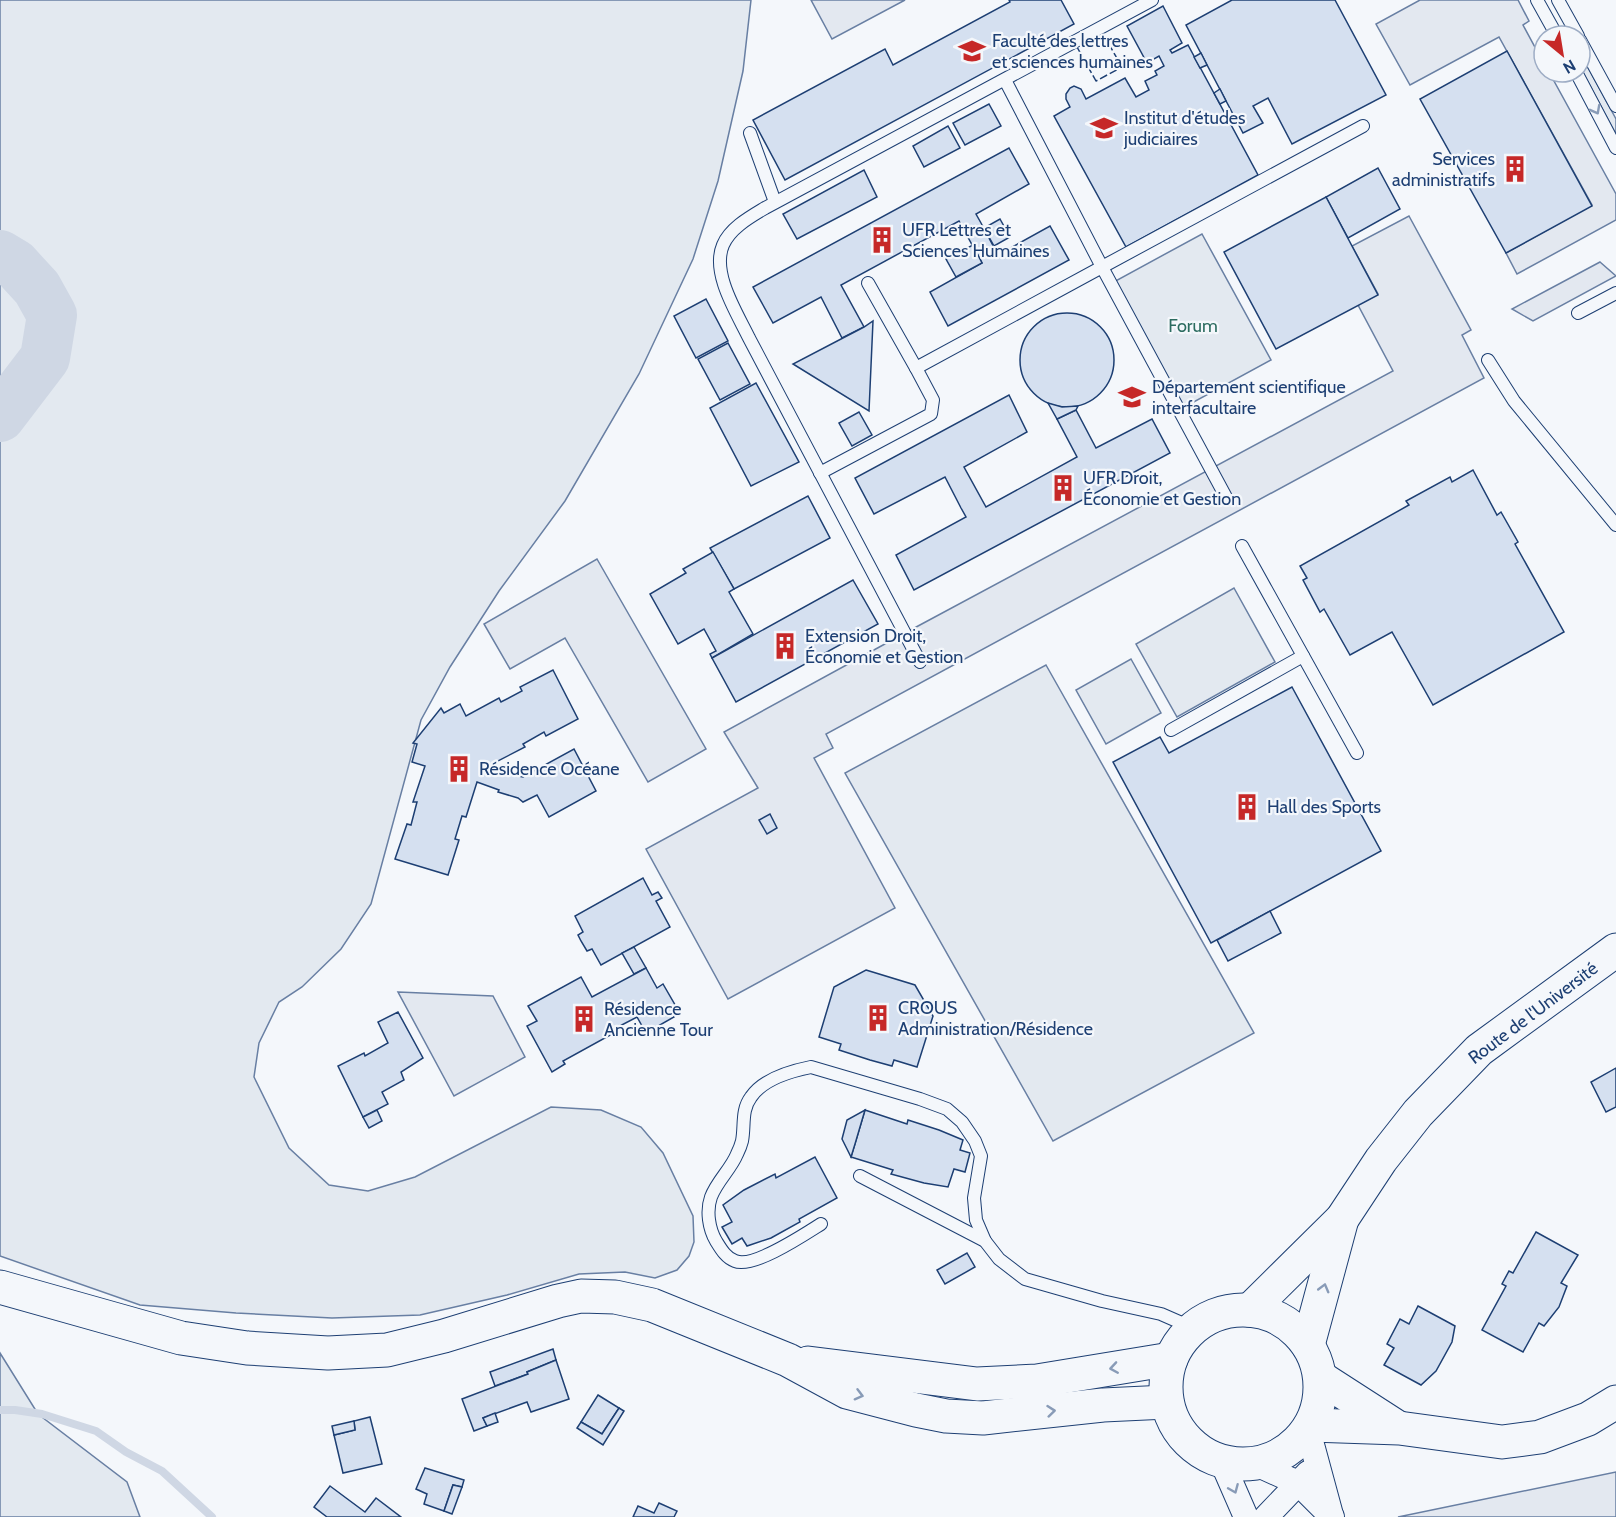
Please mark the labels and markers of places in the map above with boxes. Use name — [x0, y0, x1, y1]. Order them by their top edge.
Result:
place label: Faculté des lettres et sciences humaines — [992, 30, 1153, 73]
school or university icon: Faculté des lettres et sciences humaines — [957, 36, 987, 66]
place label: Institut d'études judiciaires — [1123, 107, 1246, 150]
school or university icon: Institut d'études judiciaires — [1089, 113, 1119, 143]
place label: Services administratifs — [1392, 148, 1495, 191]
building icon: Services administratifs — [1500, 154, 1530, 184]
place label: UFR Lettres et Sciences Humaines — [902, 219, 1049, 262]
building icon: UFR Lettres et Sciences Humaines — [867, 225, 897, 255]
place label: Département scientifique interfacultaire — [1152, 376, 1346, 419]
school or university icon: Département scientifique interfacultaire — [1117, 382, 1147, 412]
place label: UFR Droit, Économie et Gestion — [1083, 467, 1241, 510]
building icon: UFR Droit, Économie et Gestion — [1048, 473, 1078, 503]
place label: Extension Droit, Économie et Gestion — [805, 625, 963, 668]
building icon: Extension Droit, Économie et Gestion — [770, 631, 800, 661]
building icon: Résidence Océane — [444, 754, 474, 784]
place label: Résidence Océane — [479, 758, 620, 780]
building icon: Hall des Sports — [1232, 792, 1262, 822]
place label: Hall des Sports — [1267, 796, 1381, 818]
place label: CROUS Administration/Résidence — [898, 997, 1093, 1040]
place label: Résidence Ancienne Tour — [604, 998, 713, 1041]
building icon: CROUS Administration/Résidence — [863, 1003, 893, 1033]
building icon: Résidence Ancienne Tour — [569, 1004, 599, 1034]

